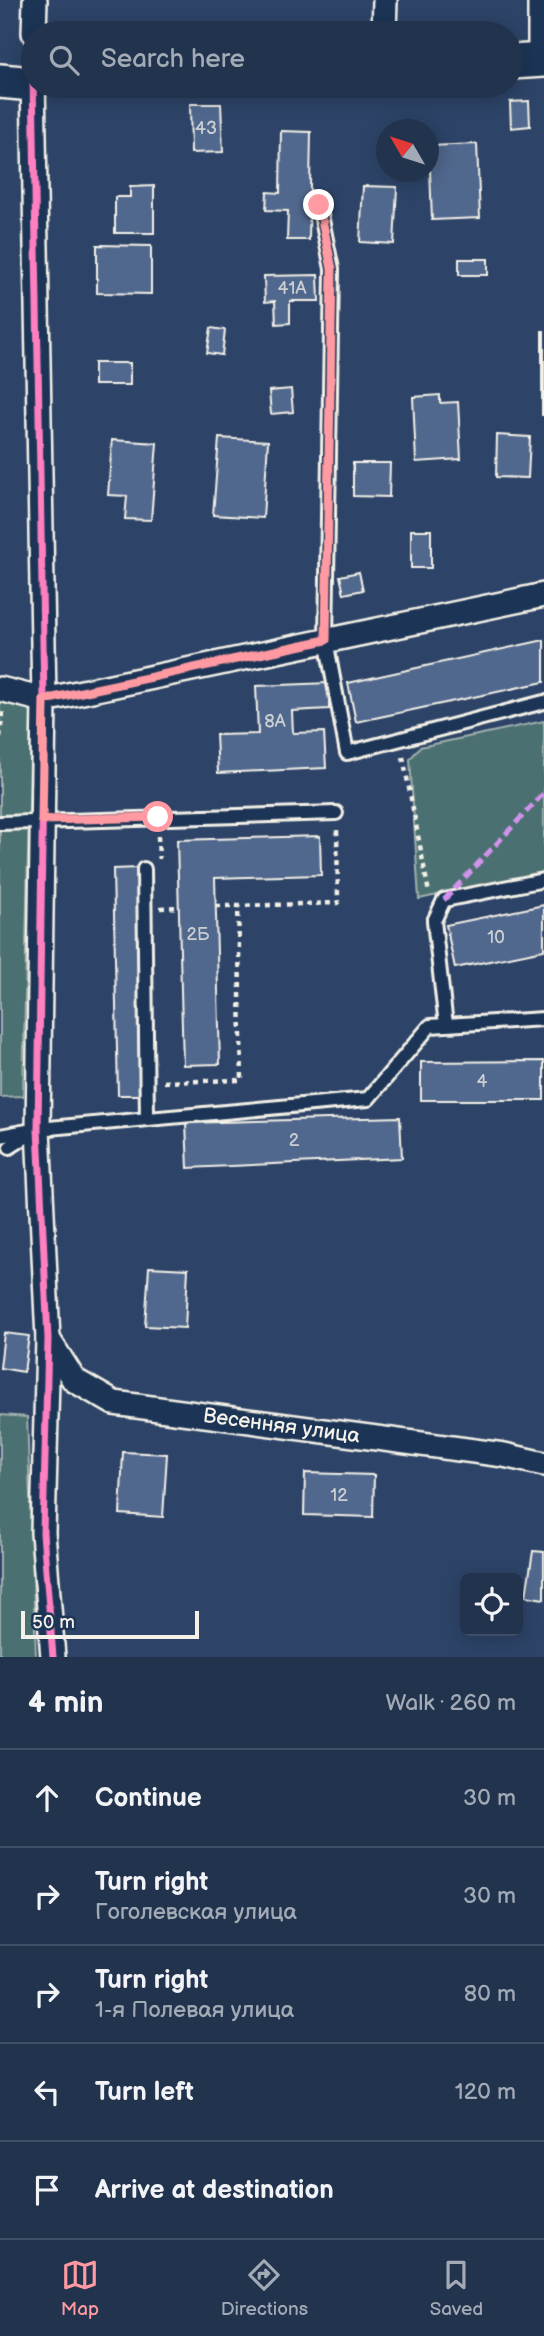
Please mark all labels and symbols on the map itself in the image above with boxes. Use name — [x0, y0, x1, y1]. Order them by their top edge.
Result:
house number: 43 — [195, 118, 217, 139]
north arrow — [376, 119, 439, 182]
route end — [303, 189, 334, 220]
house number: 41А — [278, 278, 307, 299]
house number: 8А — [264, 711, 286, 732]
route start — [142, 801, 173, 832]
house number: 2Б — [186, 924, 210, 945]
house number: 10 — [487, 927, 505, 948]
house number: 4 — [477, 1071, 488, 1092]
house number: 2 — [289, 1130, 300, 1151]
street label: Весенняя улица — [202, 1403, 362, 1449]
house number: 12 — [330, 1485, 348, 1506]
scale bar — [21, 1608, 200, 1640]

